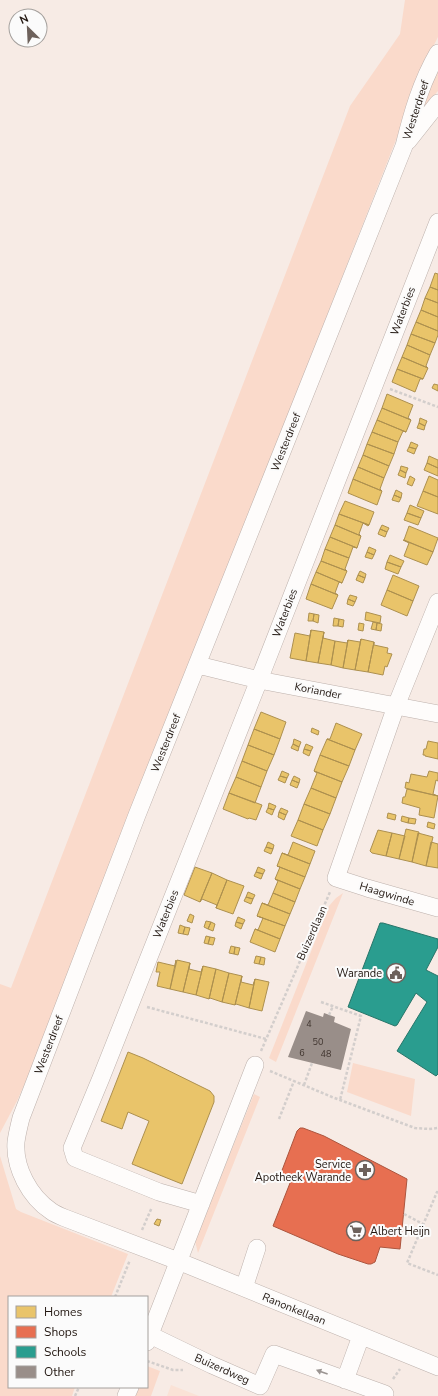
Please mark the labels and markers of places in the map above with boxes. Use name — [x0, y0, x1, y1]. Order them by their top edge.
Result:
public building icon: Warande — [385, 962, 407, 984]
place label: Warande — [336, 966, 382, 981]
place label: Service Apotheek Warande — [255, 1157, 351, 1185]
pharmacy icon: Service Apotheek Warande — [354, 1159, 376, 1181]
supermarket icon: Albert Heijn — [345, 1220, 367, 1242]
place label: Albert Heijn — [370, 1224, 430, 1239]

